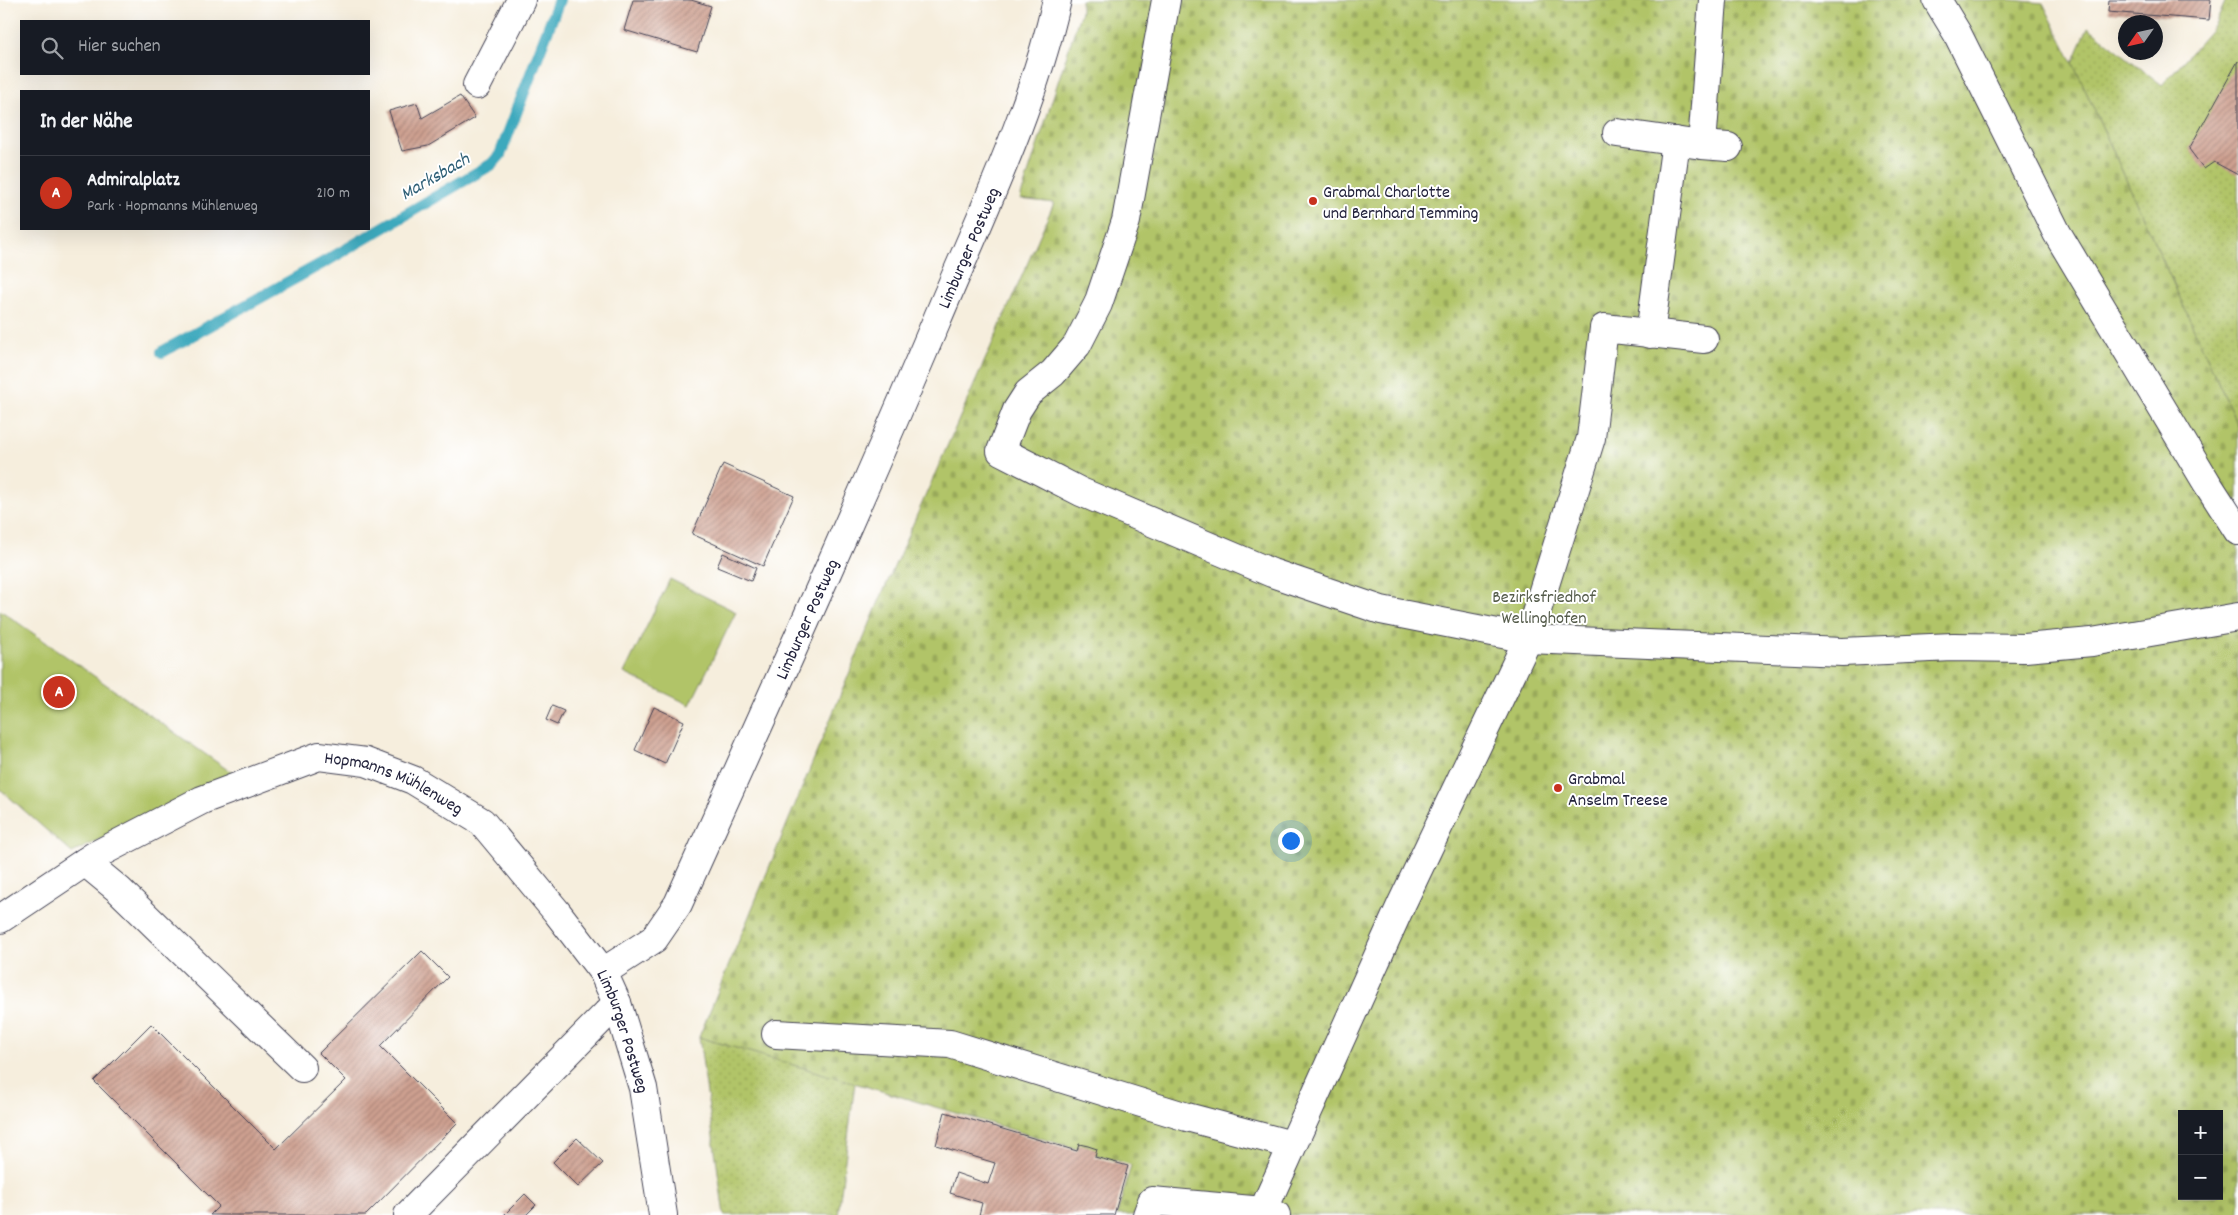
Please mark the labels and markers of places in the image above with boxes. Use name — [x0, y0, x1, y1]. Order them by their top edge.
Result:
place label: Grabmal Charlotte und Bernhard Temming — [1323, 181, 1478, 227]
marker: Grabmal Charlotte und Bernhard Temming — [1307, 195, 1319, 207]
pin: A — [43, 673, 75, 711]
place label: Grabmal Anselm Treese — [1568, 768, 1668, 814]
marker: Grabmal Anselm Treese — [1552, 782, 1564, 794]

